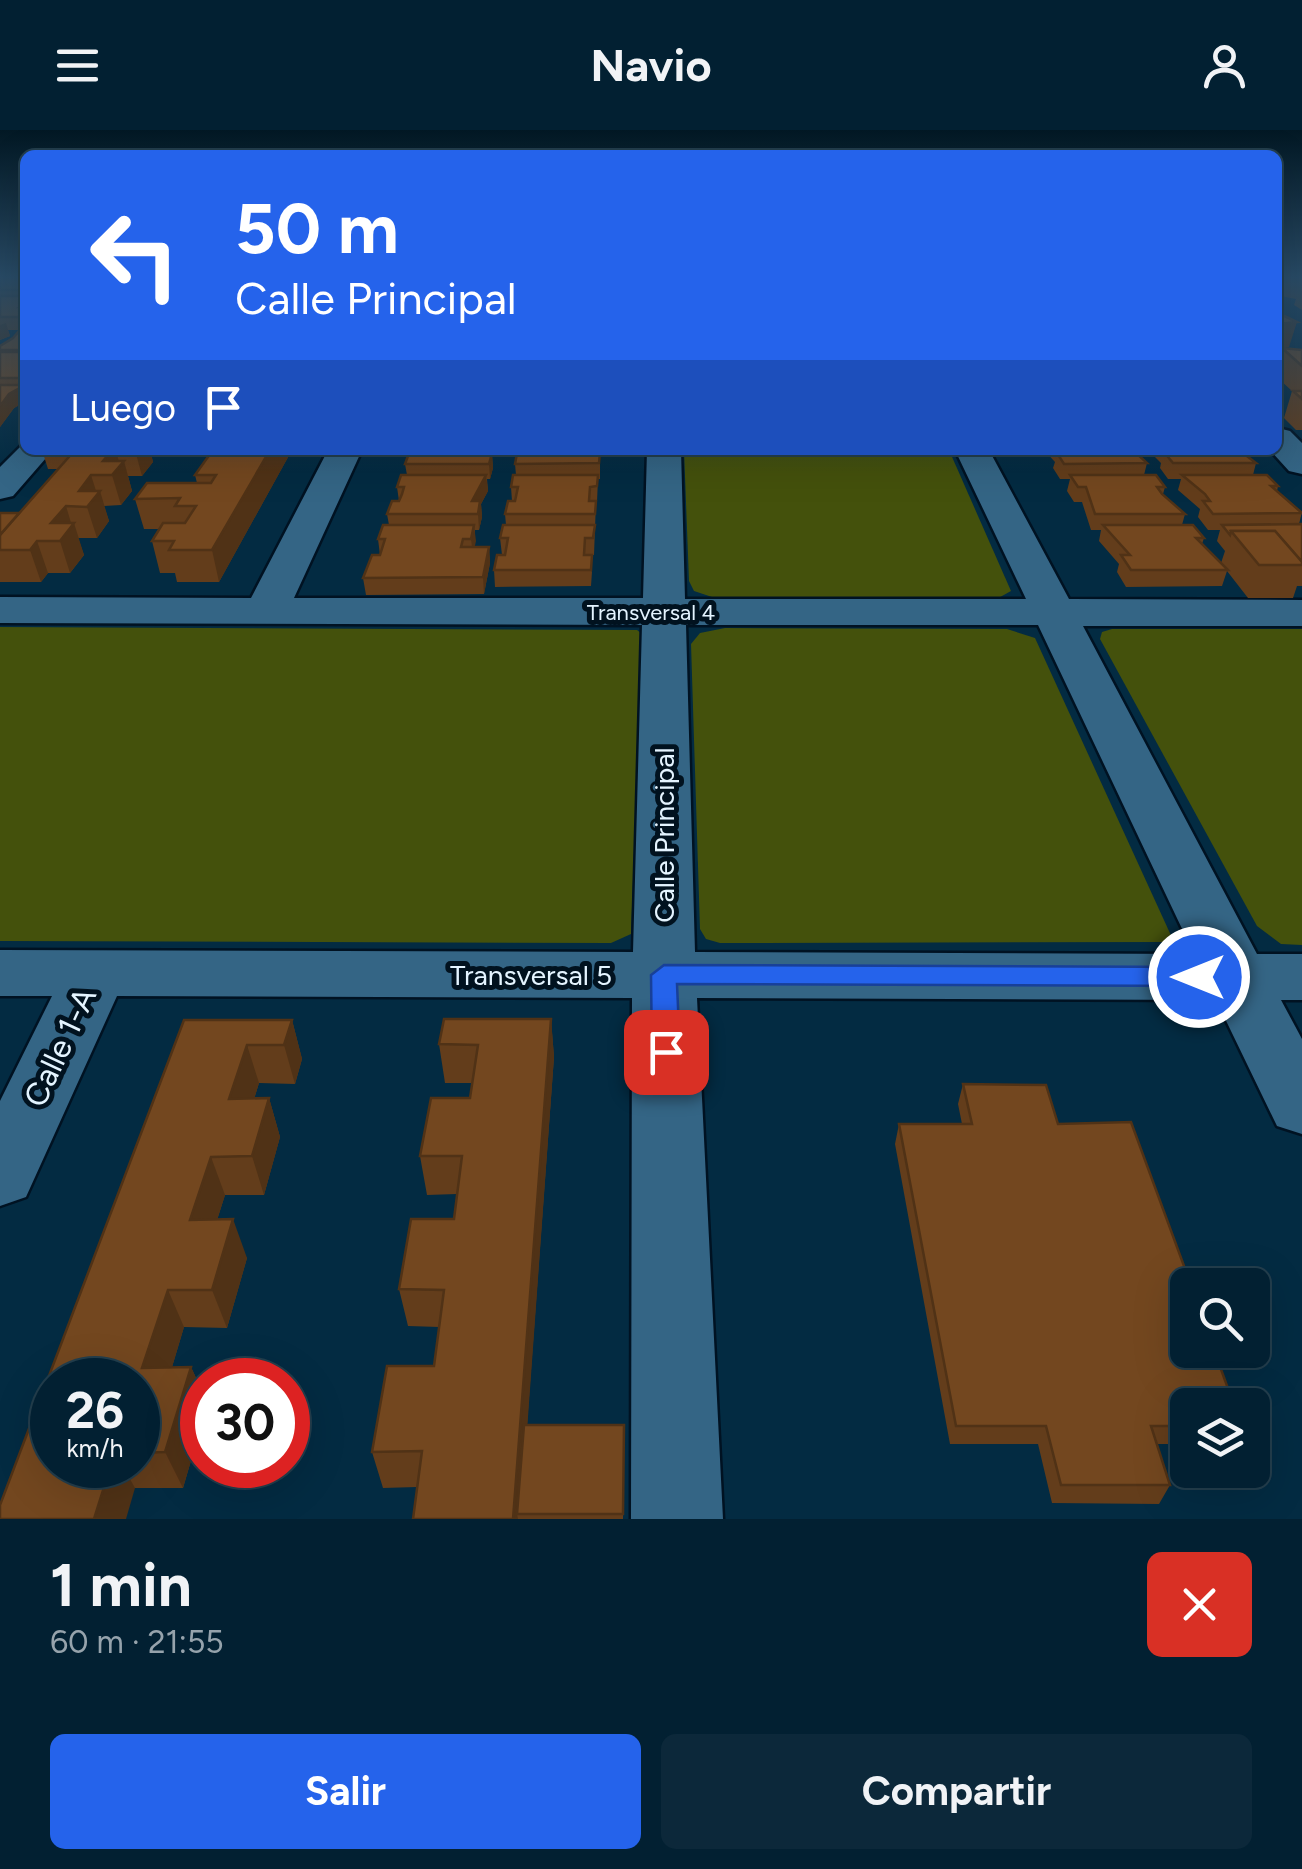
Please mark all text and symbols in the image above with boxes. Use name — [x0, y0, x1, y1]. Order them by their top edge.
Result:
icon: menu — [50, 38, 105, 93]
text: Navio — [590, 38, 712, 92]
icon: person — [1197, 38, 1252, 93]
text: 50 m — [235, 186, 399, 271]
icon: left — [70, 190, 200, 320]
text: Calle Principal — [235, 271, 517, 325]
icon: arrive — [196, 380, 251, 435]
text: Luego — [70, 385, 176, 431]
street label: Transversal 4 — [587, 599, 715, 626]
street label: Calle Principal — [647, 747, 681, 923]
position arrow — [1147, 925, 1251, 1029]
street label: Transversal 5 — [450, 958, 612, 992]
street label: Calle 1-A — [16, 981, 104, 1113]
pin — [624, 1010, 709, 1095]
icon: arrive — [639, 1025, 694, 1080]
map controls — [1170, 1268, 1270, 1488]
button: search — [1170, 1268, 1270, 1368]
speed limit sign: 30 — [180, 1358, 310, 1488]
text: 26 — [66, 1380, 124, 1441]
button: layers — [1170, 1388, 1270, 1488]
text: km/h — [66, 1433, 124, 1463]
text: 1 min — [50, 1549, 192, 1621]
button: close — [1147, 1552, 1252, 1657]
text: 60 m · 21:55 — [50, 1623, 224, 1661]
button: Salir — [50, 1734, 641, 1849]
button: Compartir — [661, 1734, 1252, 1849]

